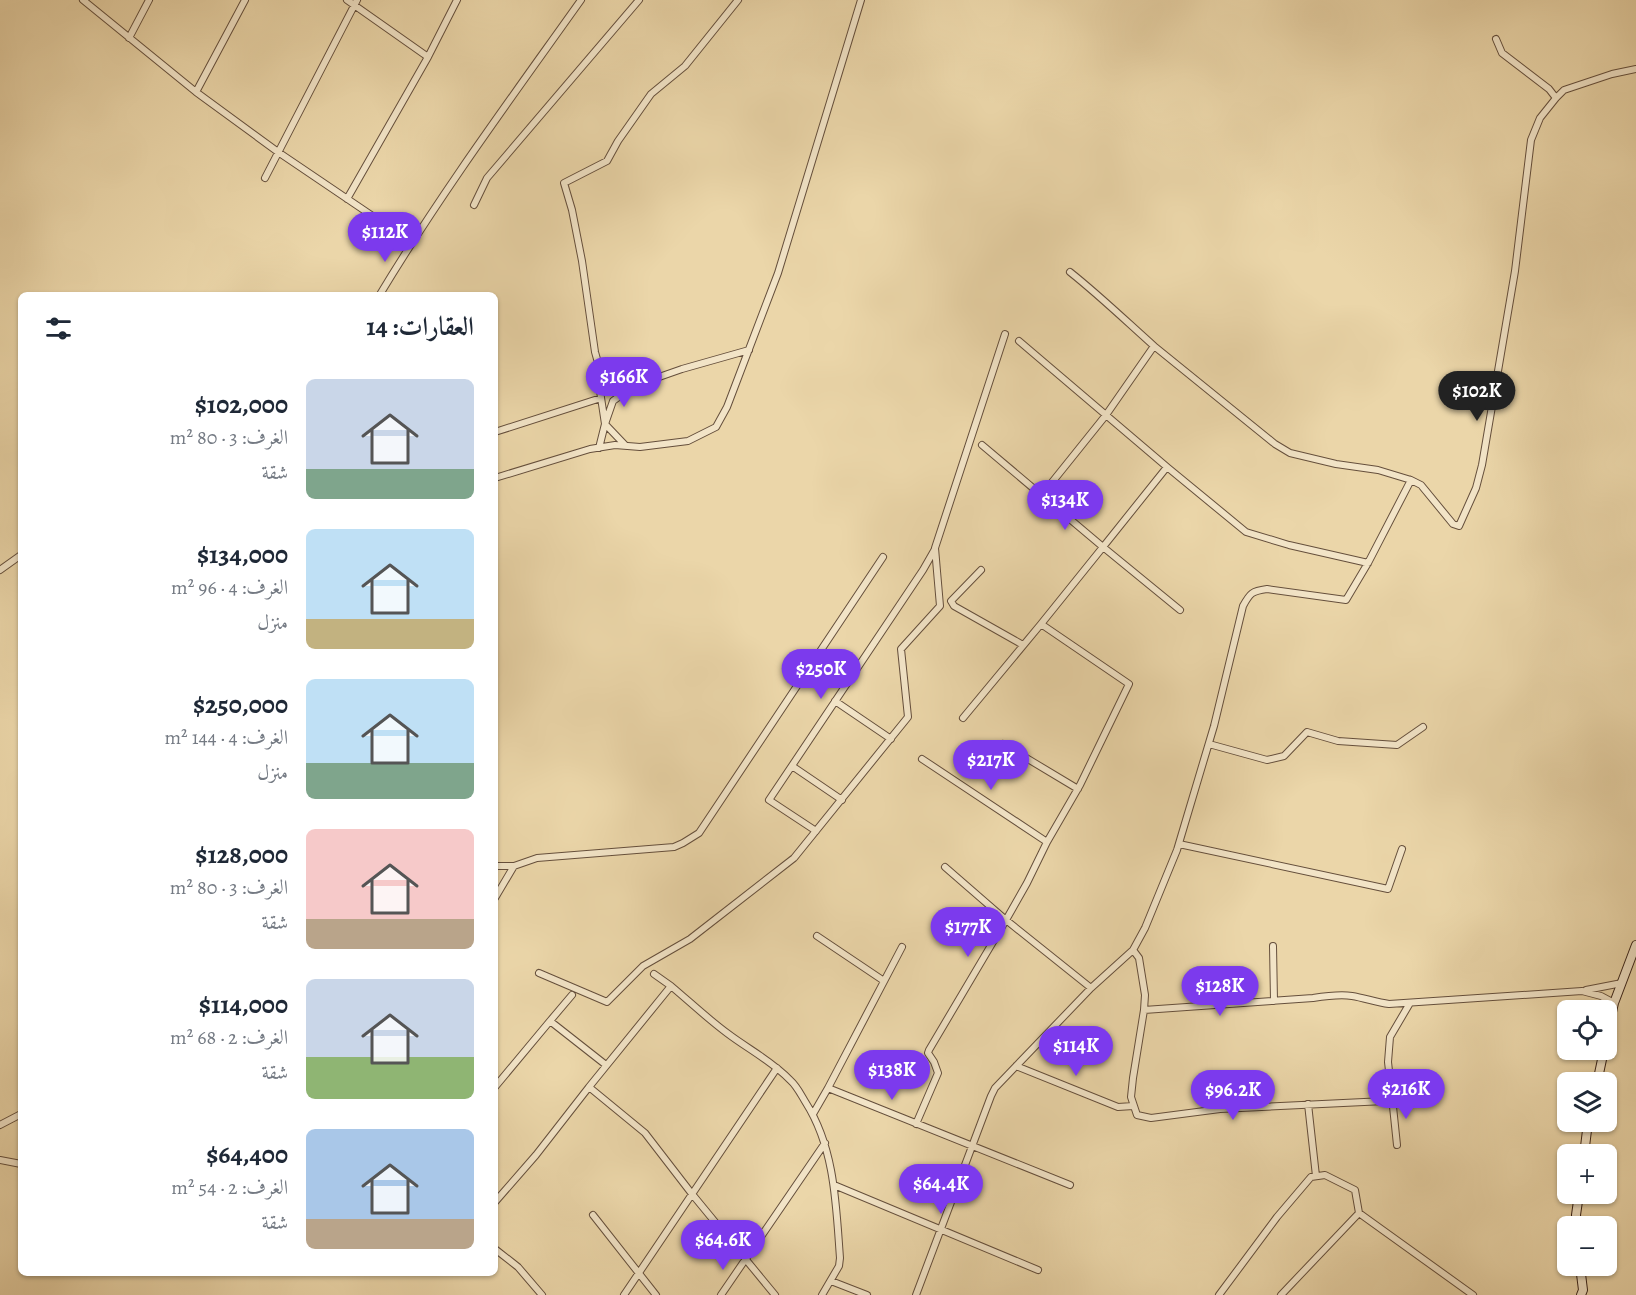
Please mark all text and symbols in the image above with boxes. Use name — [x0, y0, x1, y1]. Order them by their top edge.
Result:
pin: $112K — [343, 212, 427, 263]
text: $112K — [362, 218, 408, 245]
text: العقارات: 14 — [366, 309, 474, 344]
icon: filters — [42, 312, 75, 345]
pin: $166K — [582, 357, 666, 408]
text: $166K — [600, 363, 648, 390]
pin: $102K — [1435, 371, 1519, 422]
text: $102K — [1452, 377, 1502, 404]
text: $102,000 — [195, 387, 288, 422]
icon: home — [354, 403, 426, 475]
text: الغرف: 3 · 80 m² — [170, 424, 288, 451]
text: شقة — [262, 459, 288, 486]
pin: $134K — [1023, 480, 1107, 531]
text: $134K — [1041, 486, 1089, 513]
text: $134,000 — [197, 537, 288, 572]
icon: home — [354, 553, 426, 625]
text: الغرف: 4 · 96 m² — [171, 574, 288, 601]
text: منزل — [257, 609, 288, 636]
pin: $250K — [779, 649, 863, 700]
text: $250K — [796, 655, 846, 682]
text: $250,000 — [193, 687, 288, 722]
icon: home — [354, 703, 426, 775]
text: الغرف: 4 · 144 m² — [164, 724, 288, 751]
pin: $217K — [949, 740, 1033, 791]
text: $217K — [967, 746, 1015, 773]
text: منزل — [257, 759, 288, 786]
text: $128,000 — [195, 837, 288, 872]
icon: home — [354, 853, 426, 925]
text: الغرف: 3 · 80 m² — [170, 874, 288, 901]
pin: $177K — [926, 907, 1010, 958]
text: شقة — [262, 909, 288, 936]
text: $177K — [945, 913, 991, 940]
pin: $128K — [1178, 966, 1262, 1017]
text: $128K — [1196, 972, 1244, 999]
text: $114,000 — [199, 987, 288, 1022]
map controls — [1557, 1000, 1617, 1276]
button: locate — [1557, 1000, 1617, 1060]
icon: home — [354, 1003, 426, 1075]
text: الغرف: 2 · 68 m² — [170, 1024, 288, 1051]
pin: $114K — [1034, 1026, 1118, 1077]
text: $114K — [1053, 1032, 1099, 1059]
pin: $138K — [850, 1050, 934, 1101]
text: $138K — [868, 1056, 916, 1083]
text: شقة — [262, 1059, 288, 1086]
pin: $216K — [1364, 1069, 1448, 1120]
pin: $96.2K — [1184, 1070, 1282, 1121]
button: layers — [1557, 1072, 1617, 1132]
text: $216K — [1382, 1075, 1430, 1102]
text: $96.2K — [1205, 1076, 1261, 1103]
text: $64,400 — [206, 1137, 288, 1172]
button: + — [1557, 1144, 1617, 1204]
icon: home — [354, 1153, 426, 1225]
pin: $64.4K — [892, 1164, 990, 1215]
text: $64.4K — [913, 1170, 969, 1197]
text: الغرف: 2 · 54 m² — [171, 1174, 288, 1201]
text: شقة — [262, 1209, 288, 1236]
button: − — [1557, 1216, 1617, 1276]
pin: $64.6K — [674, 1220, 772, 1271]
text: $64.6K — [695, 1226, 751, 1253]

